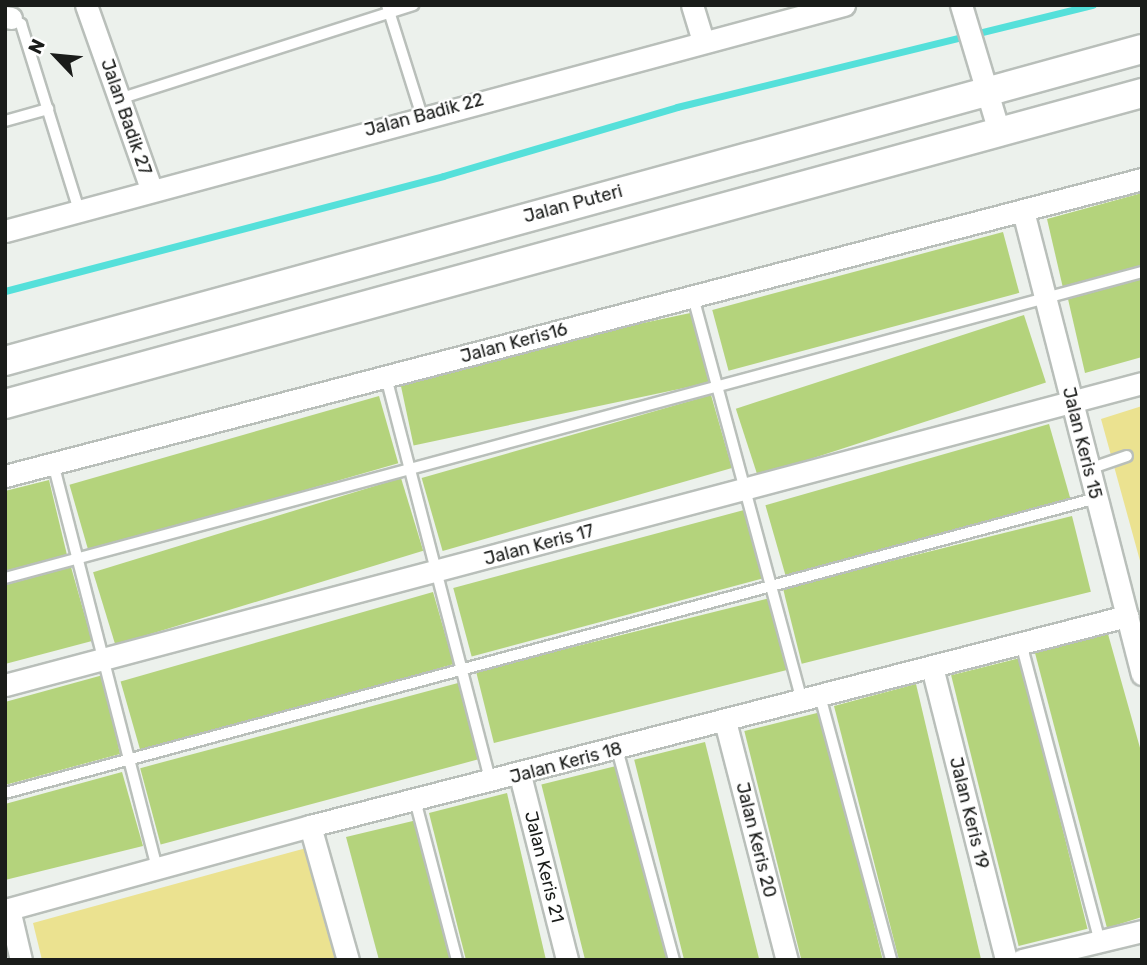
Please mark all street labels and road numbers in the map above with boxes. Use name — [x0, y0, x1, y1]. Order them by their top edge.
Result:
street label: Jalan Badik 27 — [96, 56, 156, 178]
street label: Jalan Badik 22 — [362, 89, 486, 141]
street label: Jalan Puteri — [521, 180, 625, 228]
street label: Jalan Keris16 — [458, 318, 570, 368]
street label: Jalan Keris 15 — [1058, 385, 1106, 501]
street label: Jalan Keris 17 — [482, 520, 596, 570]
street label: Jalan Keris 18 — [508, 738, 624, 788]
street label: Jalan Keris 19 — [945, 755, 993, 871]
street label: Jalan Keris 20 — [731, 780, 781, 900]
street label: Jalan Keris 21 — [520, 809, 568, 925]

